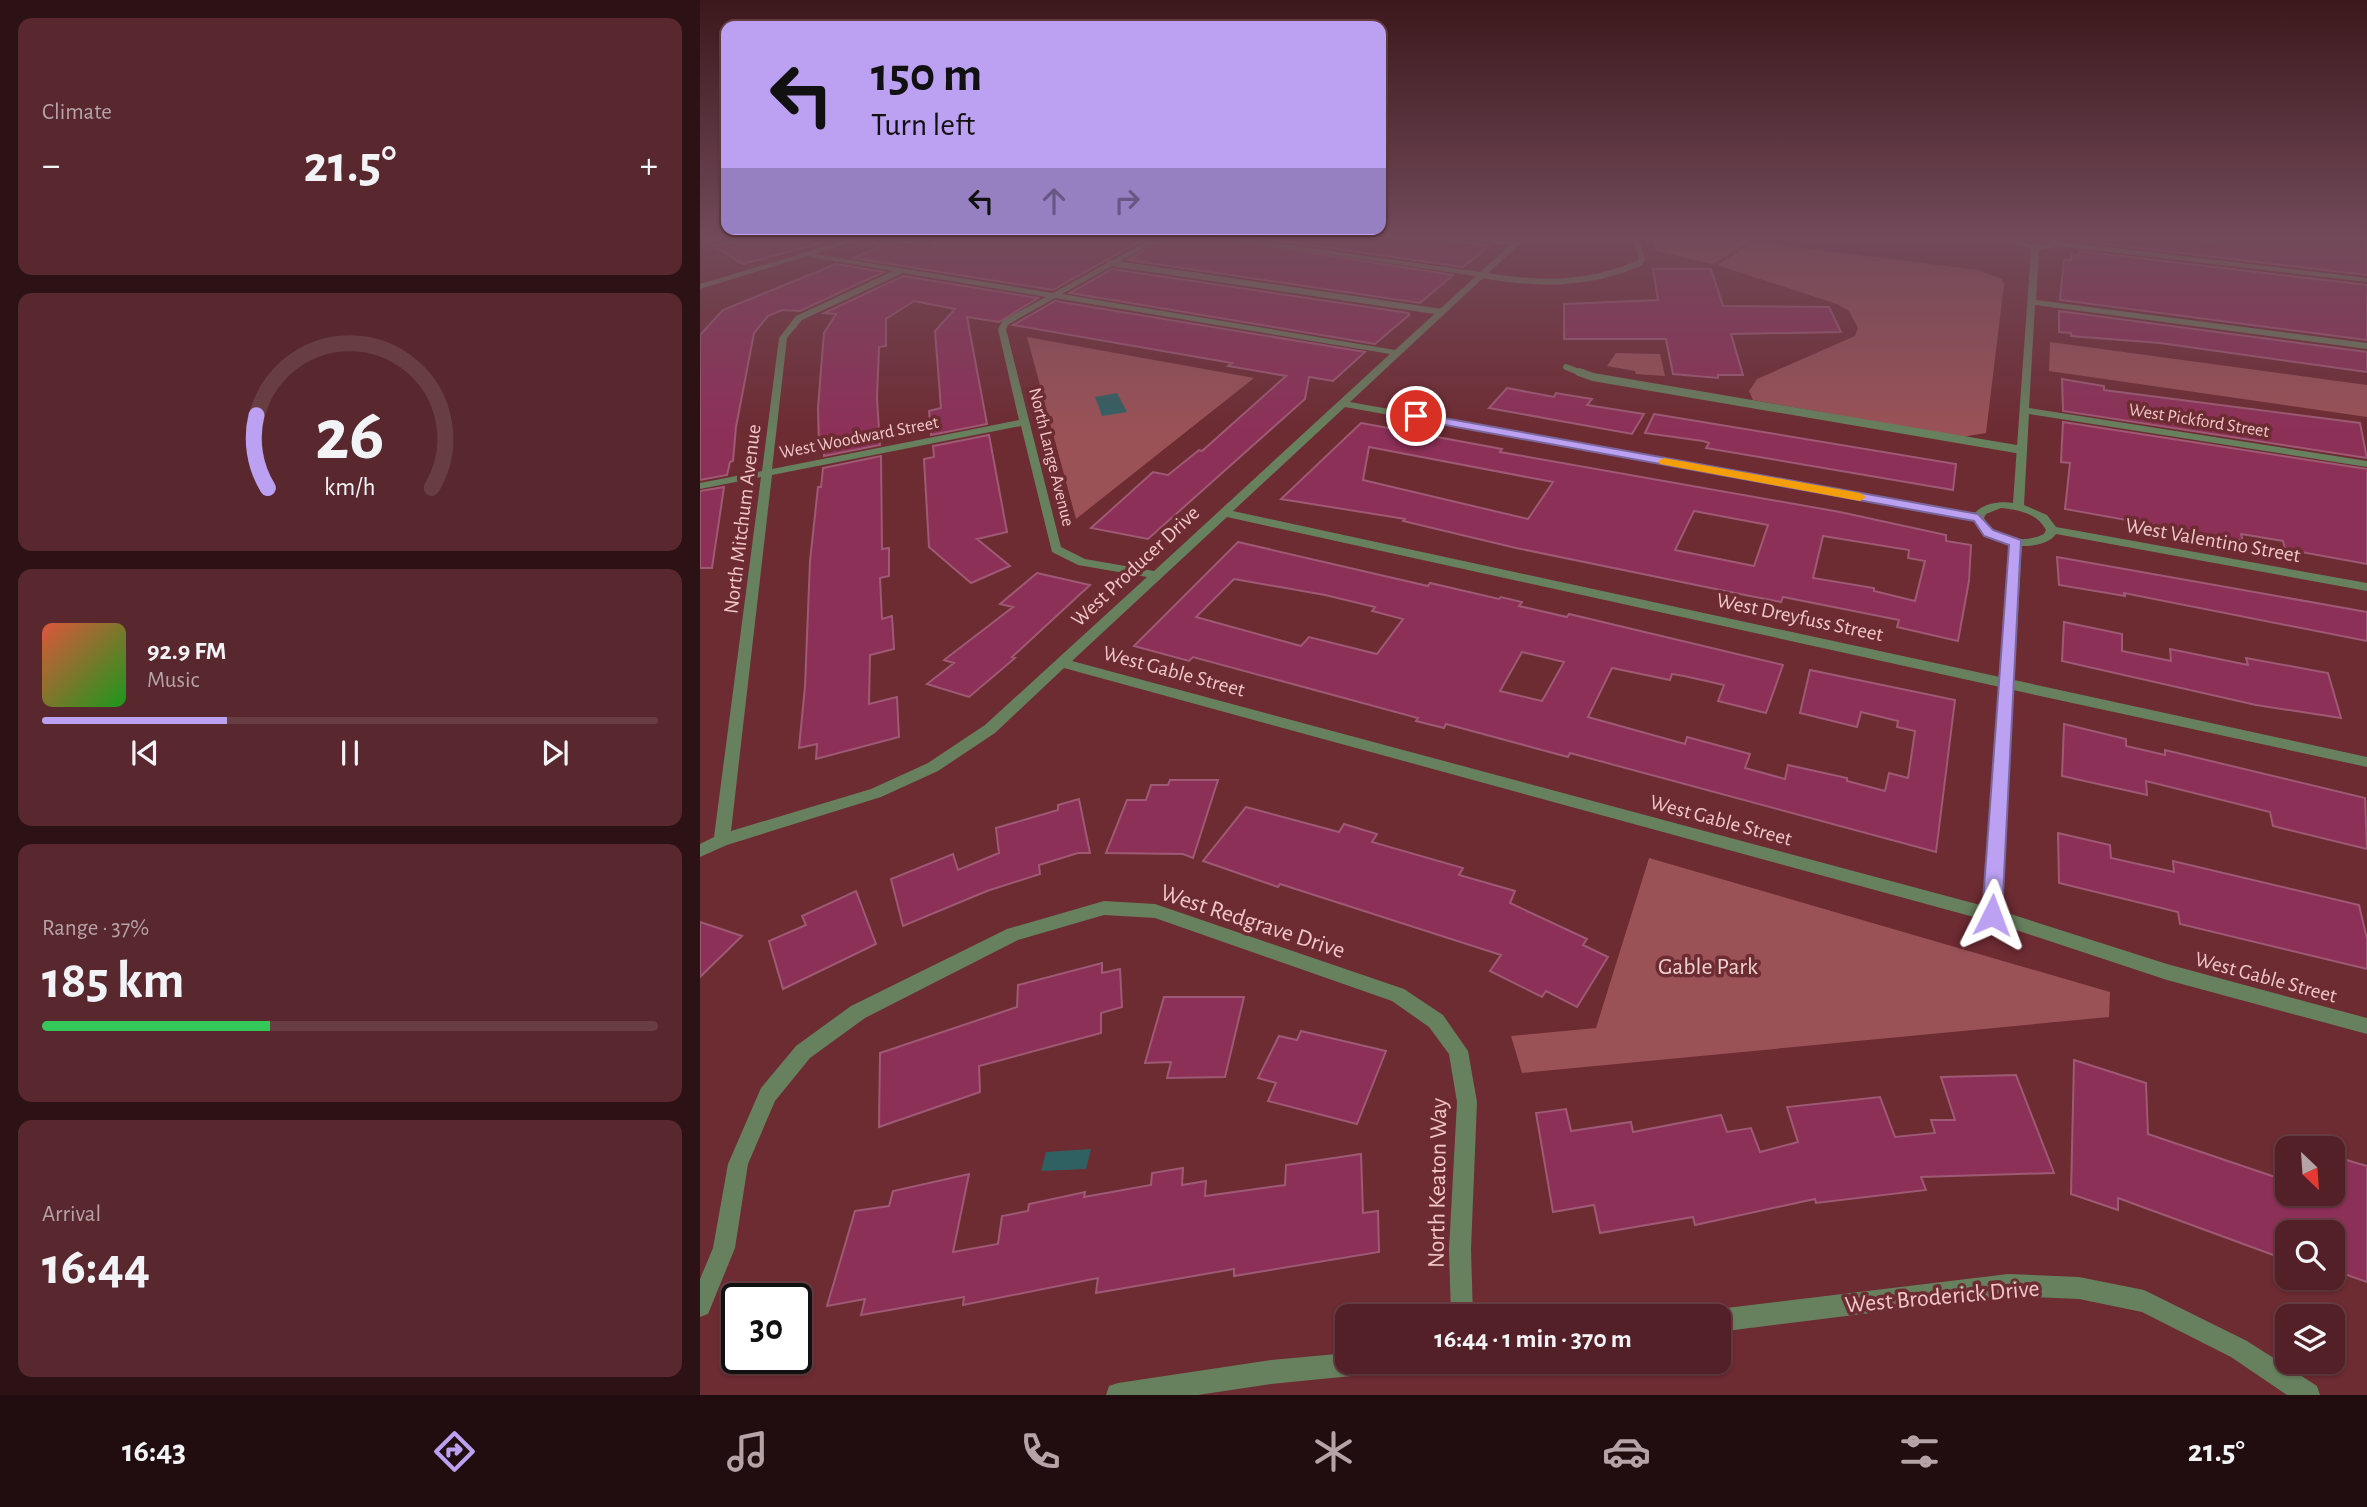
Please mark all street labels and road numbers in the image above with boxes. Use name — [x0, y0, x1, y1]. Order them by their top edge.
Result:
street label: North Lange Avenue — [1025, 386, 1077, 528]
street label: West Pickford Street — [2127, 401, 2271, 441]
street label: West Woodward Street — [778, 414, 940, 462]
street label: North Mitchum Avenue — [720, 423, 765, 615]
street label: West Producer Drive — [1067, 502, 1203, 631]
street label: West Valentino Street — [2124, 515, 2302, 566]
street label: West Dreyfuss Street — [1715, 590, 1885, 645]
street label: West Gable Street — [1101, 642, 1247, 701]
street label: West Gable Street — [1648, 791, 1794, 850]
street label: West Redgrave Drive — [1157, 881, 1348, 963]
street label: West Gable Street — [2193, 948, 2339, 1007]
street label: North Keaton Way — [1425, 1098, 1451, 1268]
street label: West Broderick Drive — [1844, 1277, 2040, 1317]

